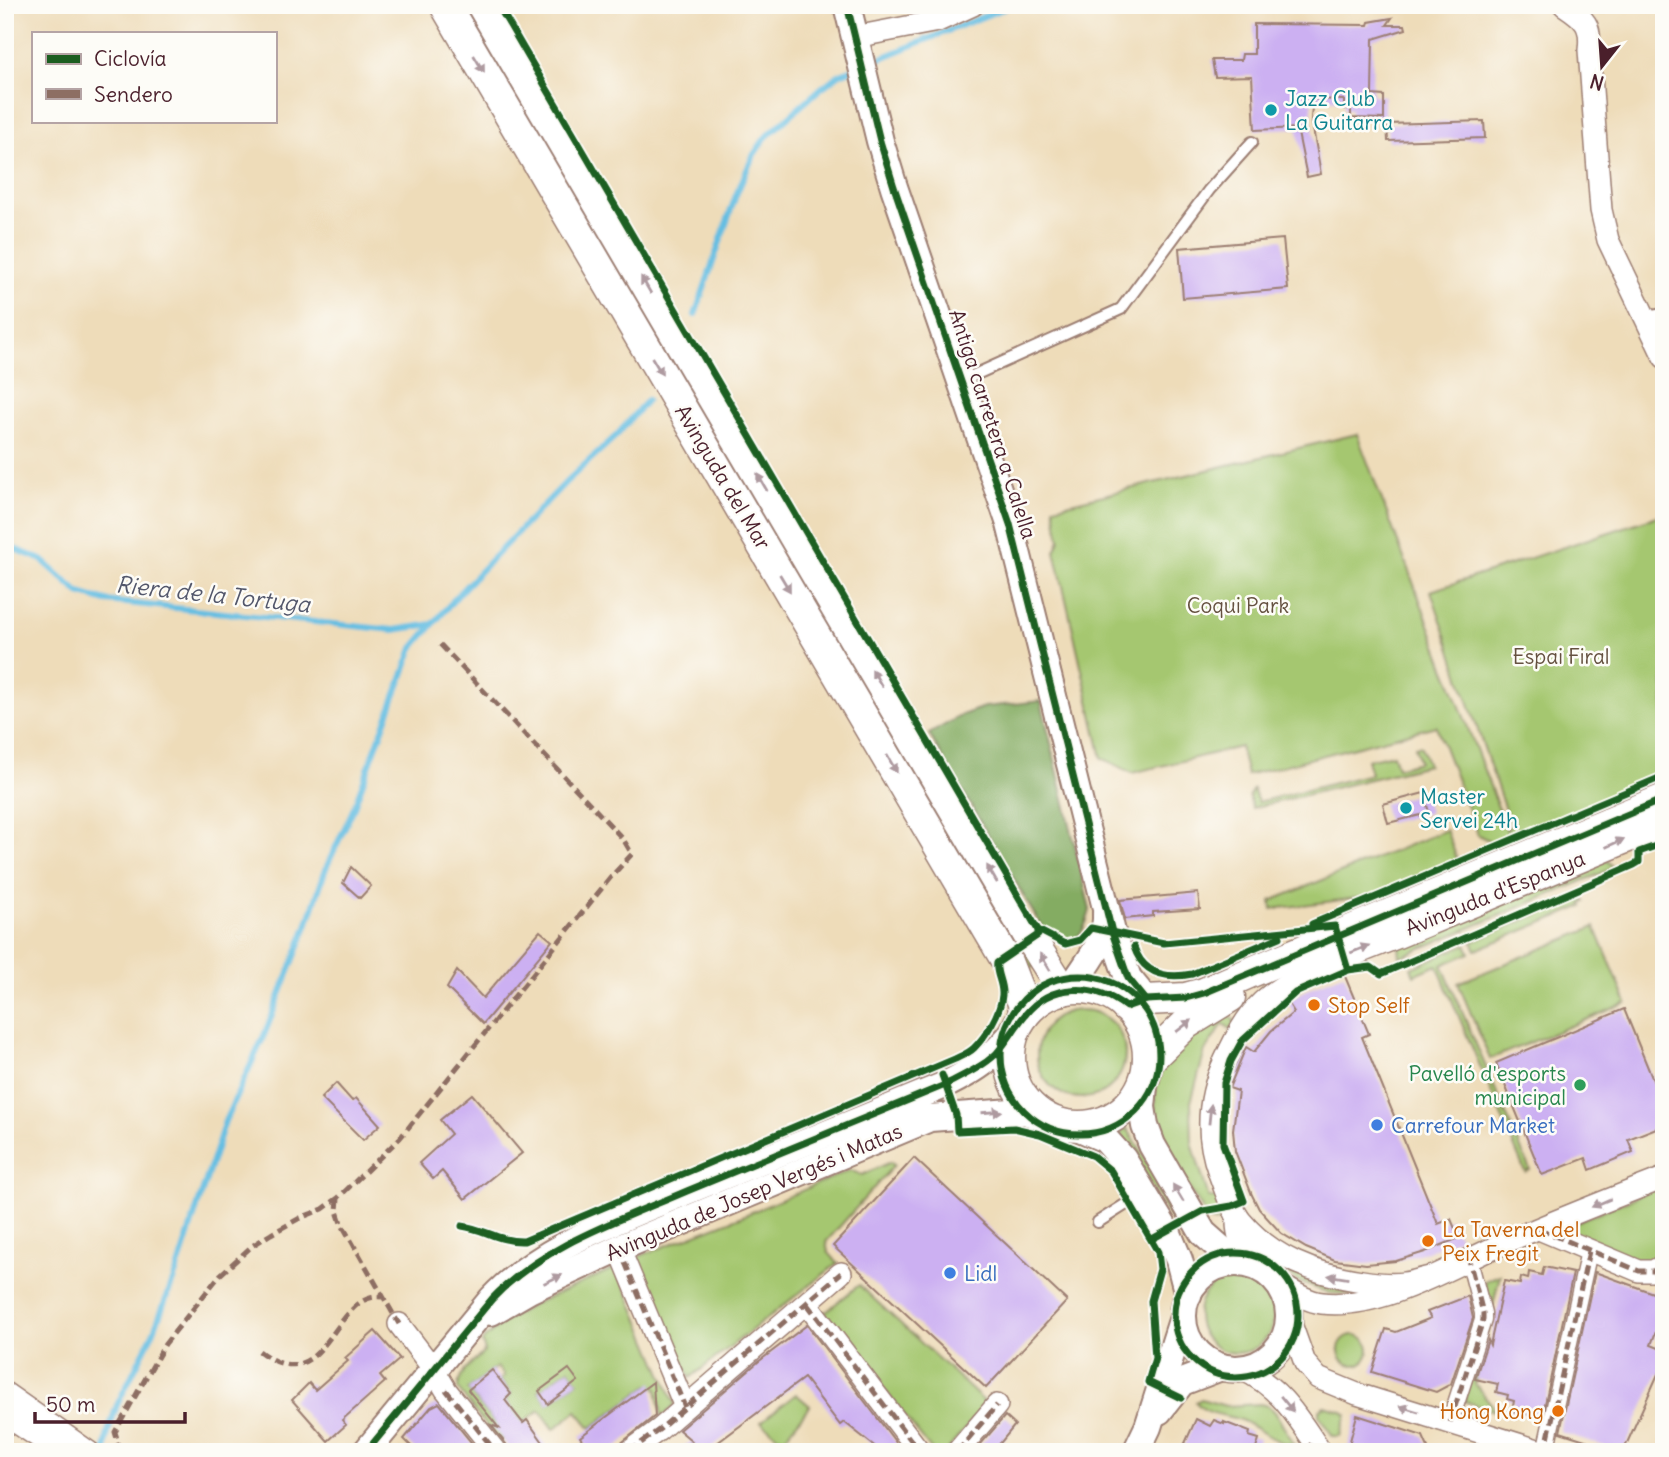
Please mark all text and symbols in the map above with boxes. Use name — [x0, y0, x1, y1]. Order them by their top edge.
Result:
legend — [32, 32, 276, 122]
north arrow — [1568, 32, 1638, 102]
text: Ciclovía — [94, 45, 167, 72]
one-way arrow — [473, 54, 485, 74]
text: N — [1587, 69, 1607, 96]
text: Sendero — [94, 81, 173, 108]
place label: Jazz Club La Guitarra — [1285, 85, 1393, 136]
marker: Jazz Club La Guitarra — [1263, 102, 1279, 118]
one-way arrow — [640, 276, 653, 295]
street label: Antiga carretera a Calella — [943, 306, 1043, 542]
one-way arrow — [651, 356, 663, 375]
street label: Avinguda del Mar — [669, 400, 777, 555]
one-way arrow — [755, 472, 768, 491]
water label: Riera de la Tortuga — [115, 569, 313, 619]
one-way arrow — [779, 573, 791, 592]
park label: Coqui Park — [1187, 592, 1289, 619]
park label: Espai Firal — [1512, 643, 1610, 670]
one-way arrow — [871, 668, 883, 687]
one-way arrow — [885, 754, 898, 773]
place label: Master Servei 24h — [1420, 783, 1518, 834]
marker: Master Servei 24h — [1398, 800, 1414, 816]
one-way arrow — [1605, 837, 1625, 849]
street label: Avinguda d'Espanya — [1401, 845, 1589, 941]
one-way arrow — [986, 864, 998, 884]
one-way arrow — [1349, 943, 1370, 954]
one-way arrow — [1038, 952, 1051, 971]
place label: Stop Self — [1328, 992, 1411, 1019]
marker: Stop Self — [1306, 997, 1322, 1013]
one-way arrow — [1175, 1018, 1193, 1033]
place label: Pavelló d'esports municipal — [1409, 1060, 1566, 1111]
marker: Pavelló d'esports municipal — [1572, 1077, 1588, 1093]
one-way arrow — [1205, 1103, 1216, 1125]
one-way arrow — [982, 1106, 1004, 1117]
place label: Carrefour Market — [1391, 1112, 1555, 1139]
street label: Avinguda de Josep Vergés i Matas — [602, 1117, 906, 1267]
marker: Carrefour Market — [1369, 1117, 1385, 1133]
one-way arrow — [1172, 1183, 1185, 1202]
one-way arrow — [1590, 1198, 1611, 1209]
place label: La Taverna del Peix Fregit — [1442, 1216, 1579, 1267]
marker: La Taverna del Peix Fregit — [1420, 1233, 1436, 1249]
place label: Lidl — [964, 1260, 997, 1287]
marker: Lidl — [942, 1265, 958, 1281]
one-way arrow — [1327, 1271, 1349, 1282]
one-way arrow — [543, 1273, 563, 1284]
scale bar — [35, 1380, 186, 1424]
text: 50 m — [46, 1391, 95, 1418]
one-way arrow — [1279, 1395, 1295, 1413]
place label: Hong Kong — [1440, 1398, 1544, 1425]
marker: Hong Kong — [1550, 1403, 1566, 1419]
one-way arrow — [1398, 1404, 1419, 1414]

